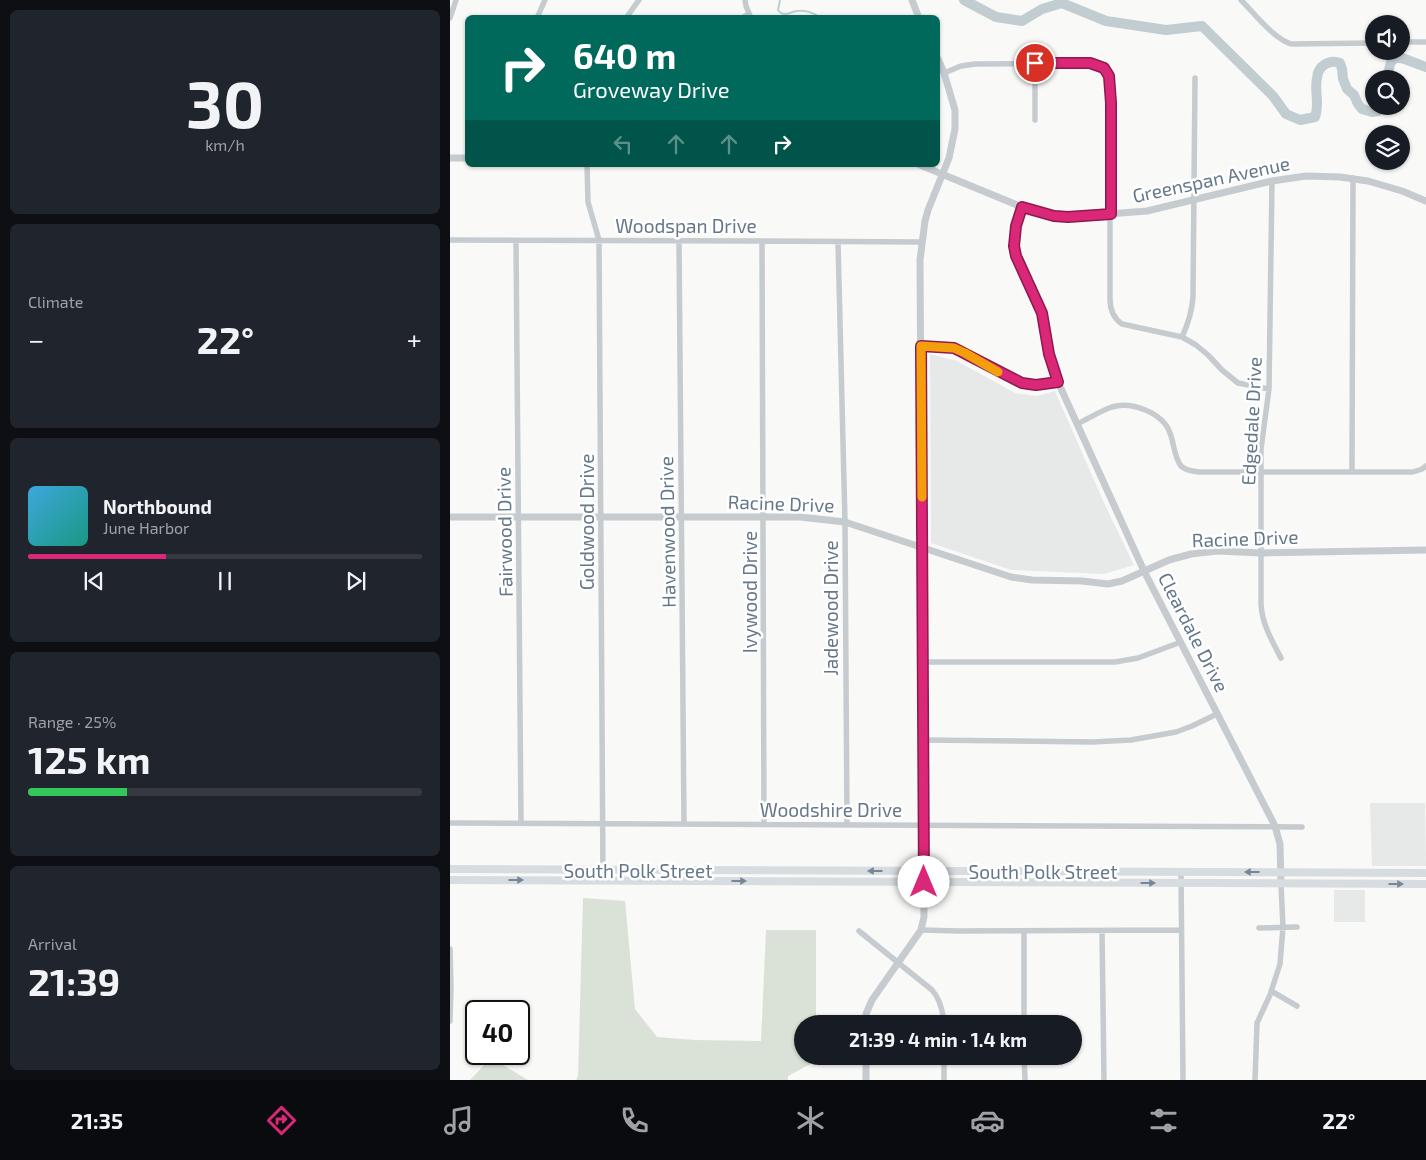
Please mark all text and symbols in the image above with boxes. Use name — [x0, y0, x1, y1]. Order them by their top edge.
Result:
map controls — [1365, 15, 1410, 170]
button: sound — [1365, 15, 1410, 60]
text: 640 m — [573, 34, 676, 76]
icon: right — [490, 35, 555, 100]
pin — [1014, 42, 1056, 84]
icon: arrive — [1021, 49, 1049, 77]
text: 30 — [186, 63, 264, 141]
button: search — [1365, 70, 1410, 115]
text: Groveway Drive — [573, 76, 730, 102]
button: layers — [1365, 125, 1410, 170]
icon: left — [609, 130, 637, 158]
icon: ahead — [662, 130, 690, 158]
icon: ahead — [715, 130, 743, 158]
icon: right — [768, 130, 796, 158]
text: km/h — [205, 135, 245, 154]
street label: Greenspan Avenue — [1130, 151, 1292, 207]
street label: Woodspan Drive — [615, 214, 757, 237]
text: Climate — [28, 292, 83, 311]
text: 22° — [197, 316, 254, 362]
text: − — [28, 322, 44, 356]
text: + — [407, 322, 422, 356]
street label: Edgedale Drive — [1236, 356, 1266, 486]
street label: Goldwood Drive — [575, 454, 598, 590]
street label: Havenwood Drive — [654, 456, 680, 608]
street label: Fairwood Drive — [491, 467, 517, 597]
street label: Racine Drive — [727, 490, 835, 516]
text: Northbound — [103, 495, 212, 518]
text: June Harbor — [103, 518, 190, 537]
street label: Racine Drive — [1191, 525, 1299, 551]
street label: Ivywood Drive — [738, 531, 761, 653]
street label: Jadewood Drive — [819, 540, 842, 676]
icon: previous — [80, 567, 108, 595]
icon: pause — [211, 567, 239, 595]
icon: next — [342, 567, 370, 595]
street label: Cleardale Drive — [1154, 568, 1234, 696]
text: Range · 25% — [28, 712, 116, 731]
text: 125 km — [28, 736, 150, 782]
street label: Woodshire Drive — [760, 798, 902, 821]
position arrow — [897, 855, 949, 907]
street label: South Polk Street — [564, 859, 712, 882]
street label: South Polk Street — [969, 860, 1117, 883]
one-way arrow — [867, 867, 883, 875]
one-way arrow — [1243, 868, 1259, 876]
one-way arrow — [508, 877, 524, 885]
one-way arrow — [732, 877, 748, 885]
one-way arrow — [1140, 879, 1156, 887]
one-way arrow — [1389, 880, 1405, 888]
text: Arrival — [28, 934, 77, 953]
text: 21:39 — [28, 958, 120, 1004]
speed limit sign: 40 — [465, 1000, 530, 1065]
text: 21:39 · 4 min · 1.4 km — [849, 1028, 1027, 1051]
icon: directions — [264, 1103, 299, 1138]
icon: music — [441, 1103, 476, 1138]
icon: phone — [617, 1103, 652, 1138]
icon: climate — [793, 1103, 828, 1138]
icon: car — [970, 1103, 1005, 1138]
icon: filters — [1146, 1103, 1181, 1138]
text: 21:35 — [71, 1107, 123, 1133]
text: 22° — [1322, 1107, 1355, 1133]

